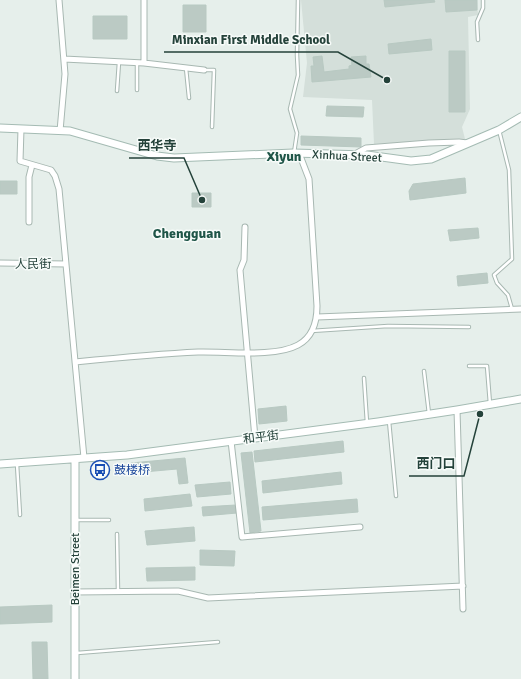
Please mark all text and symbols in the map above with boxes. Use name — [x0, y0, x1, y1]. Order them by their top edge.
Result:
callout: Minxian First Middle School — [164, 27, 338, 52]
text: Minxian First Middle School — [172, 32, 330, 48]
callout: 西华寺 — [129, 133, 184, 158]
text: 西华寺 — [137, 138, 177, 154]
street label: Xinhua Street — [312, 147, 382, 166]
district label: Xiyun — [266, 148, 302, 165]
district label: Chengguan — [153, 225, 221, 242]
street label: 人民街 — [15, 257, 51, 272]
street label: 和平街 — [242, 428, 280, 447]
callout: 西门口 — [409, 451, 464, 476]
text: 西门口 — [416, 456, 456, 472]
bus stop icon: 鼓楼桥 — [89, 459, 111, 481]
place label: 鼓楼桥 — [114, 463, 150, 478]
street label: Beimen Street — [68, 533, 83, 605]

